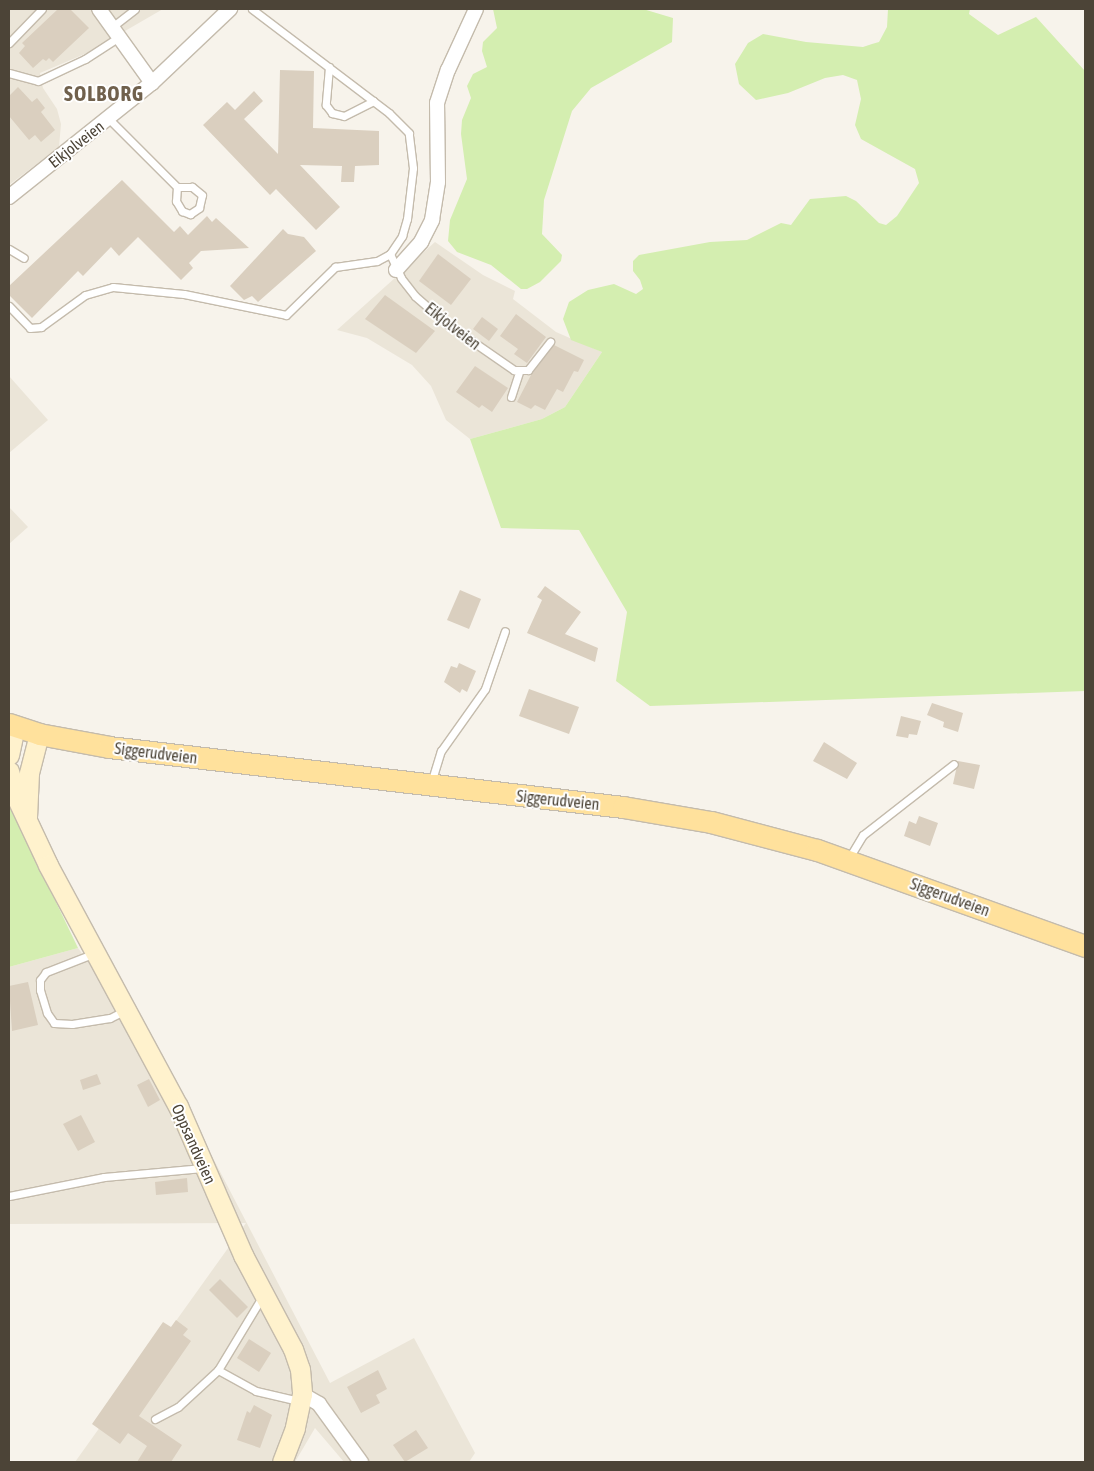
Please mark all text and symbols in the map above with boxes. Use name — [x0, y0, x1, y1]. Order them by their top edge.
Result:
district label: SOLBORG — [63, 80, 145, 106]
street label: Eikjolveien — [44, 116, 108, 172]
street label: Eikjolveien — [421, 298, 485, 354]
street label: Siggerudveien — [114, 738, 198, 768]
street label: Siggerudveien — [516, 786, 600, 814]
street label: Siggerudveien — [908, 874, 992, 920]
street label: Oppsandveien — [168, 1101, 220, 1187]

